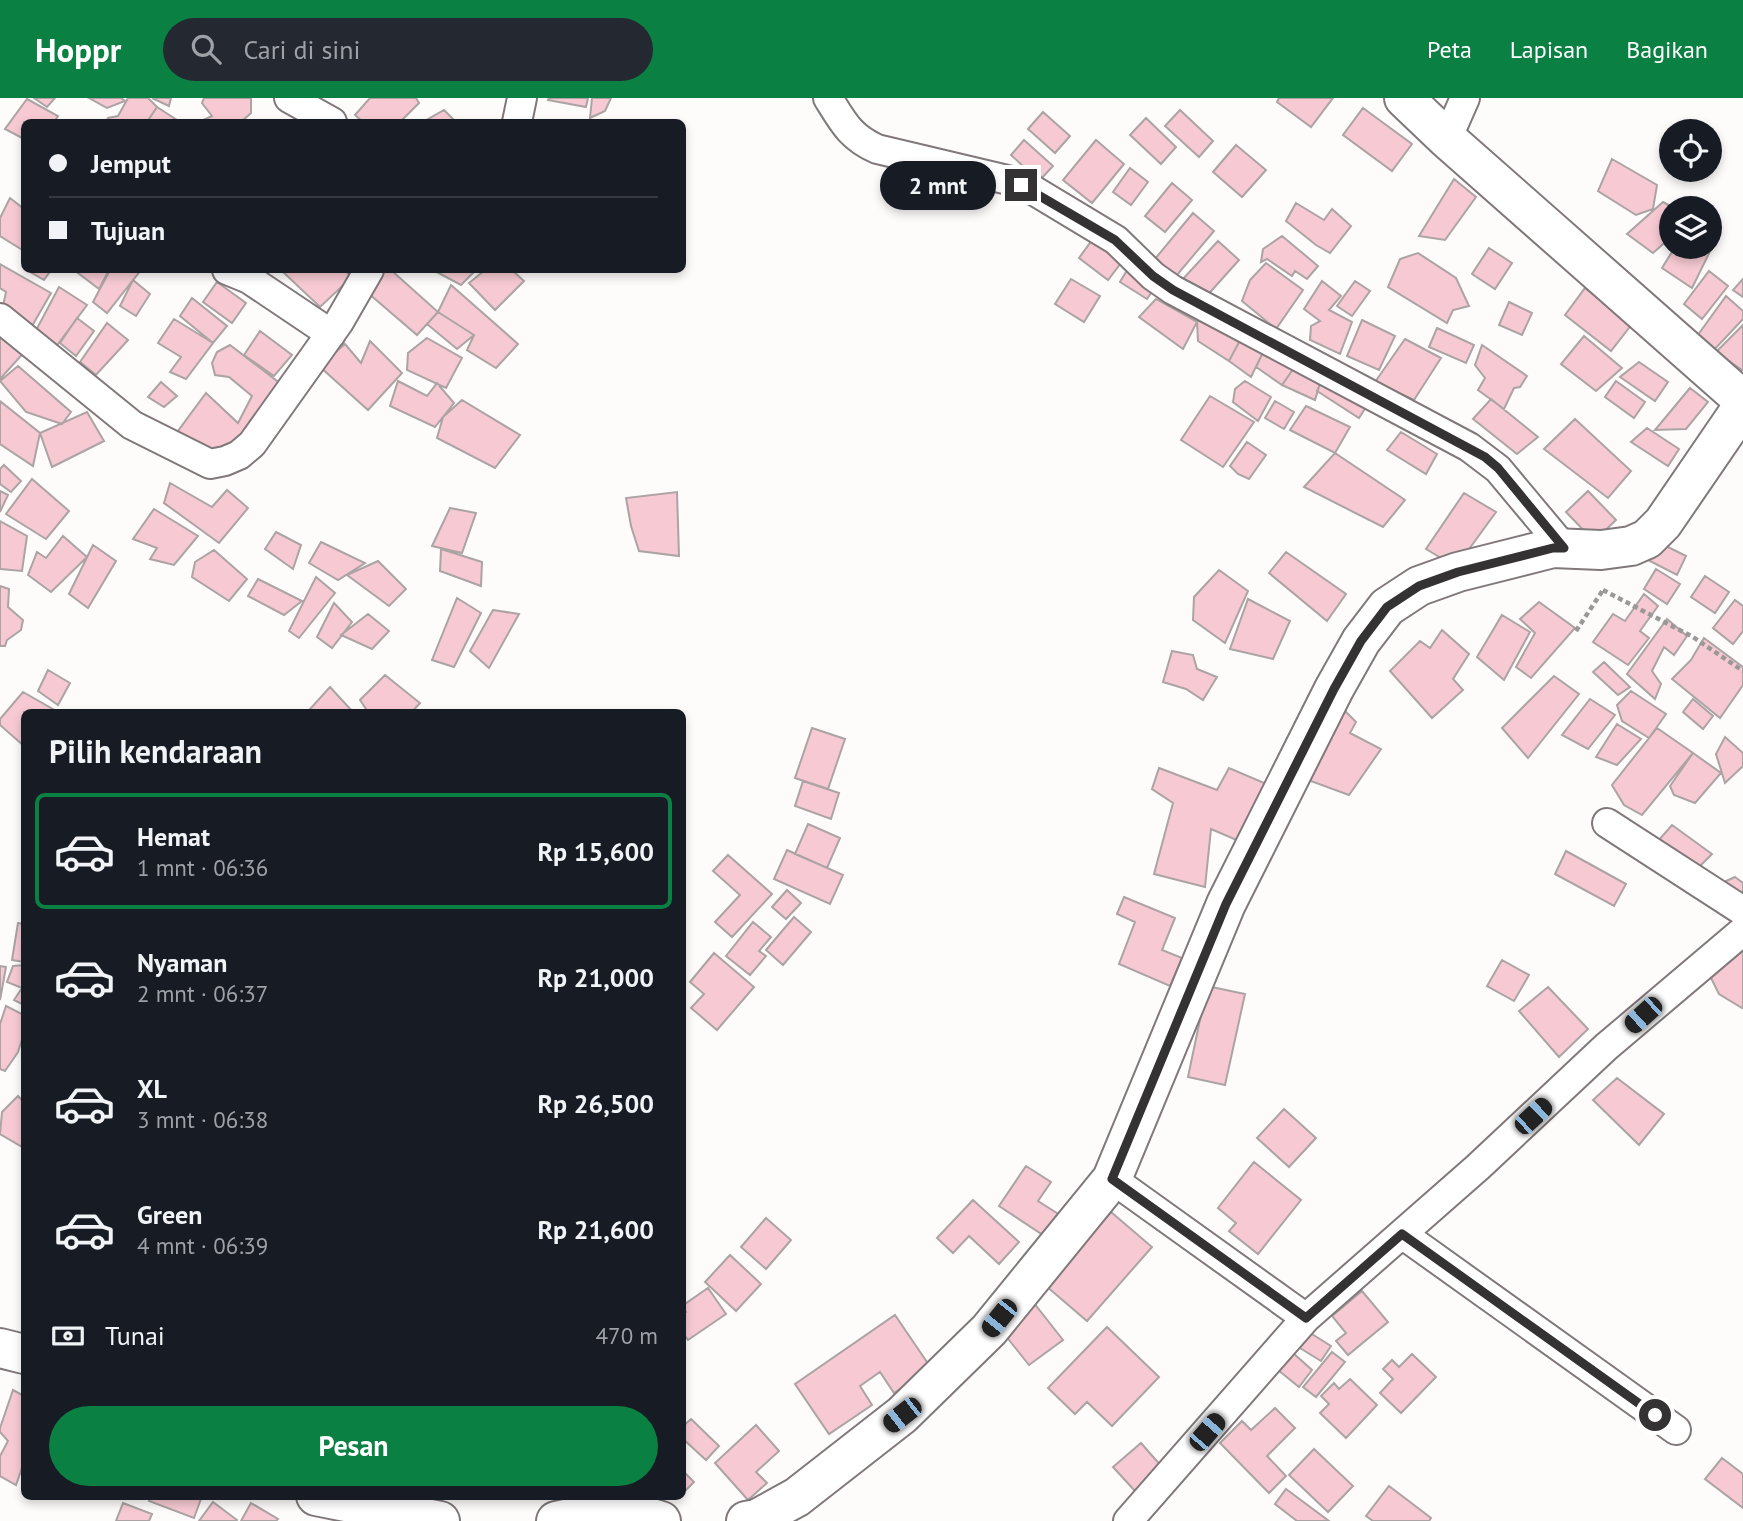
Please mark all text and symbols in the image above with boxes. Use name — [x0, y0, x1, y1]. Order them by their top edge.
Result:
search box — [163, 18, 653, 81]
text: Hoppr — [35, 28, 121, 71]
icon: search — [187, 30, 225, 68]
text: Cari di sini — [243, 33, 361, 66]
text: Peta — [1427, 34, 1472, 65]
text: Lapisan — [1510, 34, 1588, 65]
text: Bagikan — [1626, 34, 1708, 65]
map controls — [1659, 119, 1722, 259]
button: locate — [1659, 119, 1722, 182]
text: Jemput — [91, 147, 171, 180]
callout: 2 mnt — [881, 160, 996, 210]
route end — [1005, 169, 1037, 201]
text: 2 mnt — [909, 171, 967, 200]
button: layers — [1659, 196, 1722, 259]
text: Tujuan — [91, 214, 165, 247]
text: Pilih kendaraan — [49, 730, 262, 772]
icon: car — [53, 820, 116, 883]
text: Hemat — [137, 820, 210, 853]
text: Rp 15,600 — [537, 835, 654, 868]
text: 1 mnt · 06:36 — [137, 853, 268, 882]
icon: car — [53, 946, 116, 1009]
text: Nyaman — [137, 946, 227, 979]
text: Rp 21,000 — [537, 961, 654, 994]
text: 2 mnt · 06:37 — [137, 979, 268, 1008]
car — [1621, 993, 1666, 1037]
icon: car — [53, 1072, 116, 1135]
text: XL — [137, 1072, 167, 1105]
text: Rp 26,500 — [537, 1087, 654, 1120]
car — [1511, 1094, 1556, 1138]
text: 3 mnt · 06:38 — [137, 1105, 268, 1134]
icon: car — [53, 1198, 116, 1261]
text: Green — [137, 1198, 202, 1231]
text: Rp 21,600 — [537, 1213, 654, 1246]
text: 4 mnt · 06:39 — [137, 1231, 268, 1260]
car — [978, 1295, 1021, 1341]
icon: cash — [49, 1317, 87, 1355]
text: Tunai — [105, 1319, 165, 1352]
text: 470 m — [596, 1321, 658, 1350]
car — [879, 1394, 926, 1436]
route start — [1639, 1399, 1671, 1431]
button: Pesan — [49, 1406, 658, 1486]
car — [1186, 1409, 1229, 1455]

